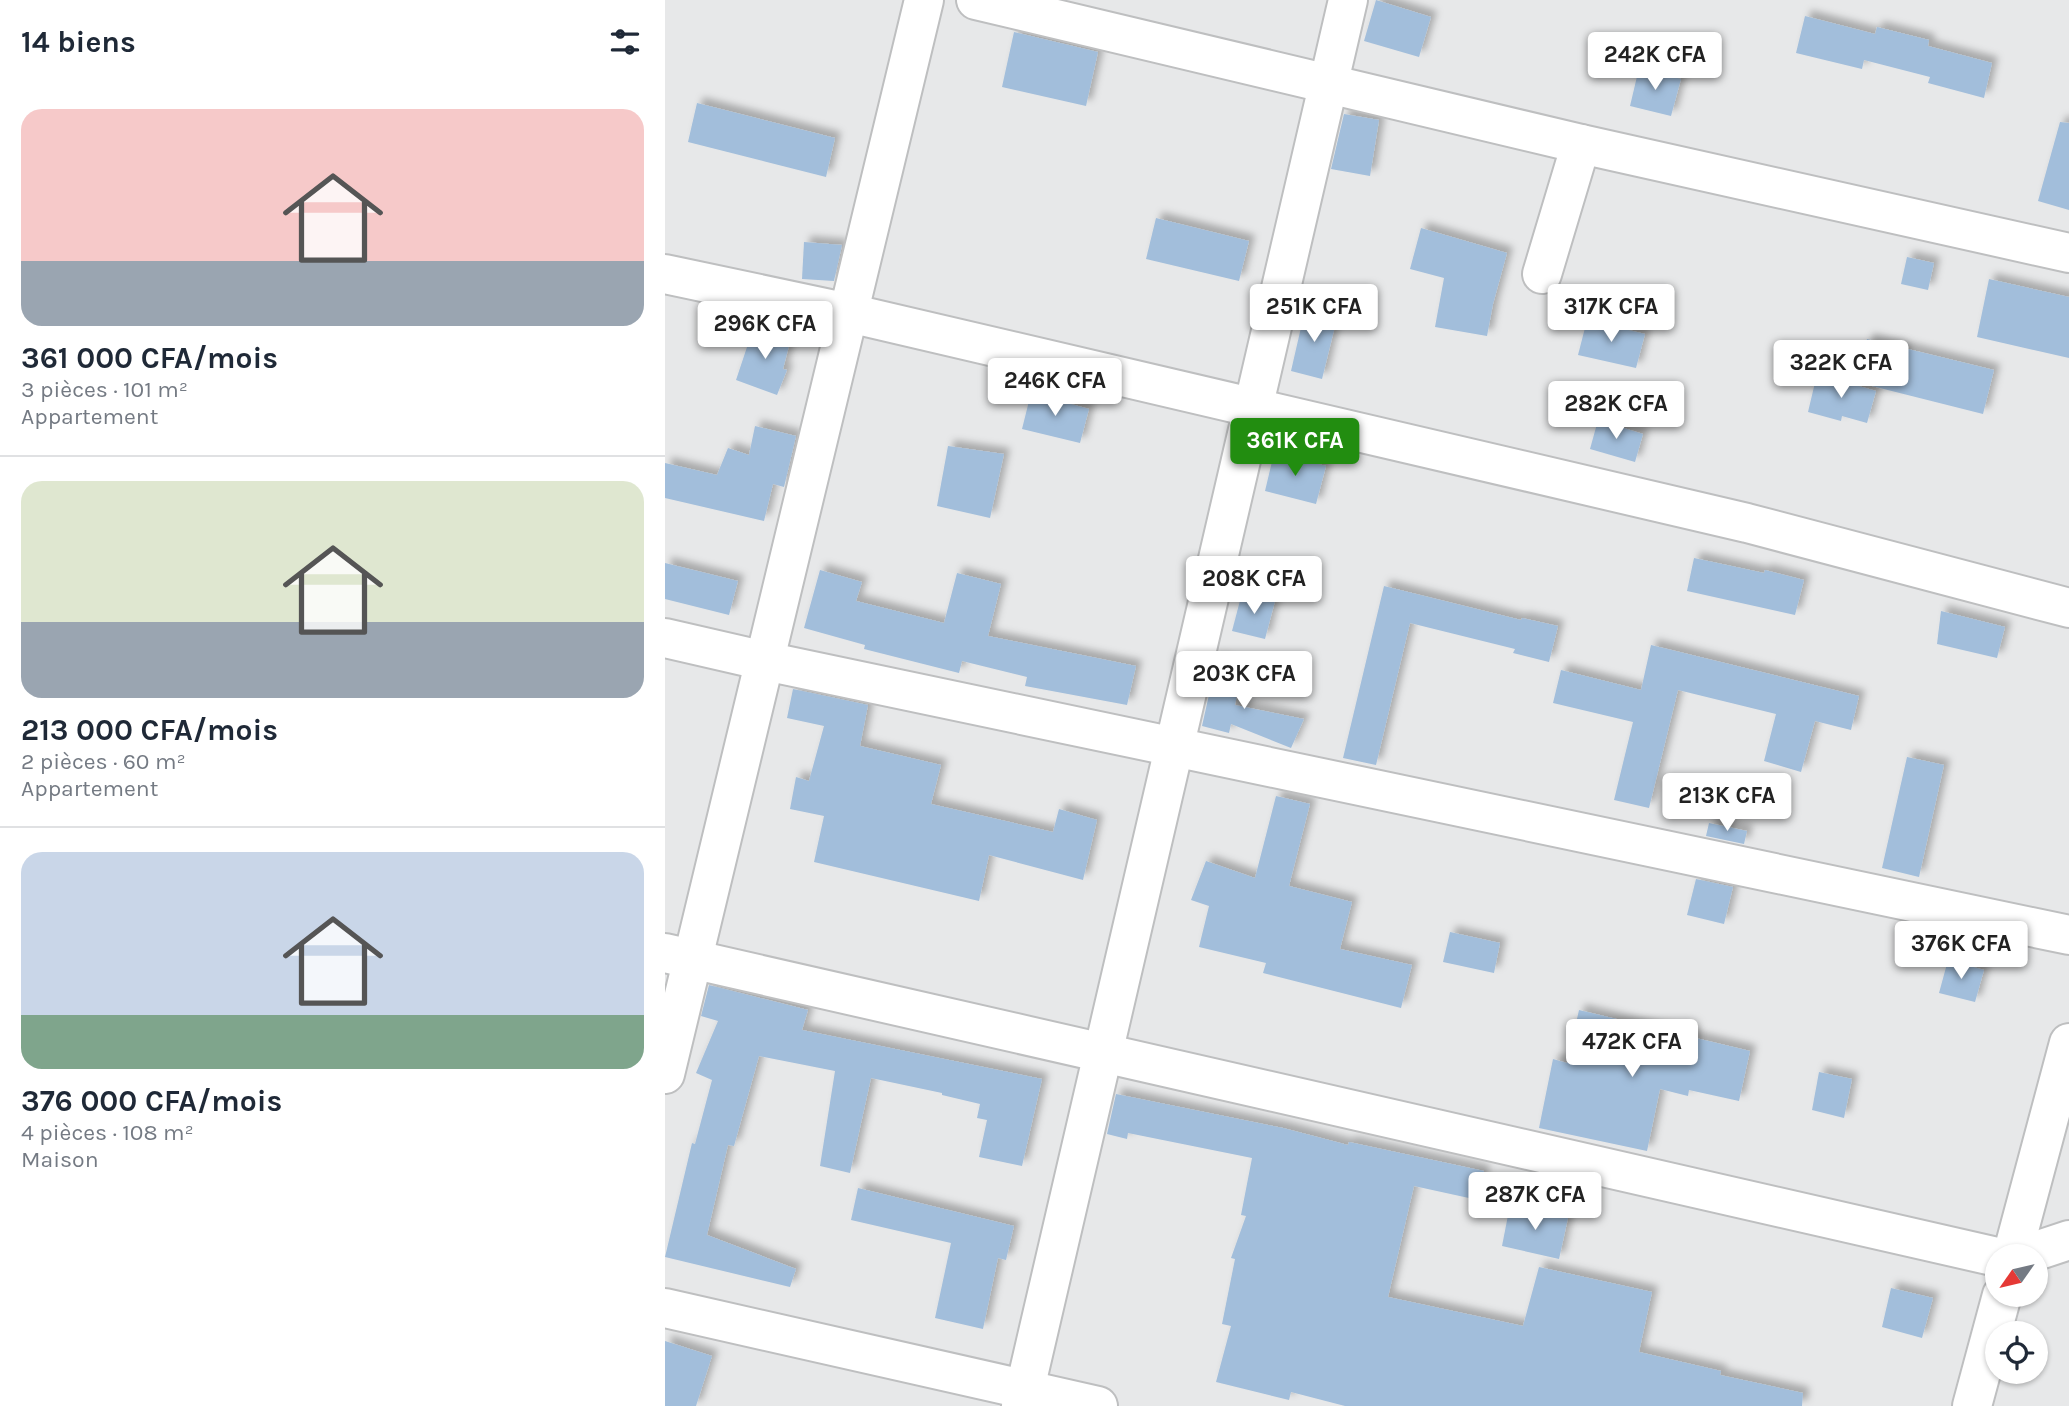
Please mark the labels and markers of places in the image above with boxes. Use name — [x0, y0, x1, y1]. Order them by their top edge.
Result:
pin: 242K CFA — [1583, 32, 1727, 92]
pin: 251K CFA — [1242, 284, 1386, 344]
pin: 317K CFA — [1539, 284, 1683, 344]
pin: 296K CFA — [693, 302, 837, 361]
pin: 322K CFA — [1769, 340, 1913, 400]
pin: 246K CFA — [983, 358, 1127, 418]
pin: 282K CFA — [1544, 382, 1688, 441]
pin: 361K CFA — [1223, 419, 1367, 478]
pin: 208K CFA — [1182, 556, 1326, 616]
pin: 203K CFA — [1172, 652, 1316, 711]
pin: 213K CFA — [1655, 774, 1799, 833]
pin: 376K CFA — [1889, 922, 2033, 981]
pin: 472K CFA — [1560, 1020, 1704, 1079]
pin: 287K CFA — [1463, 1172, 1607, 1232]

